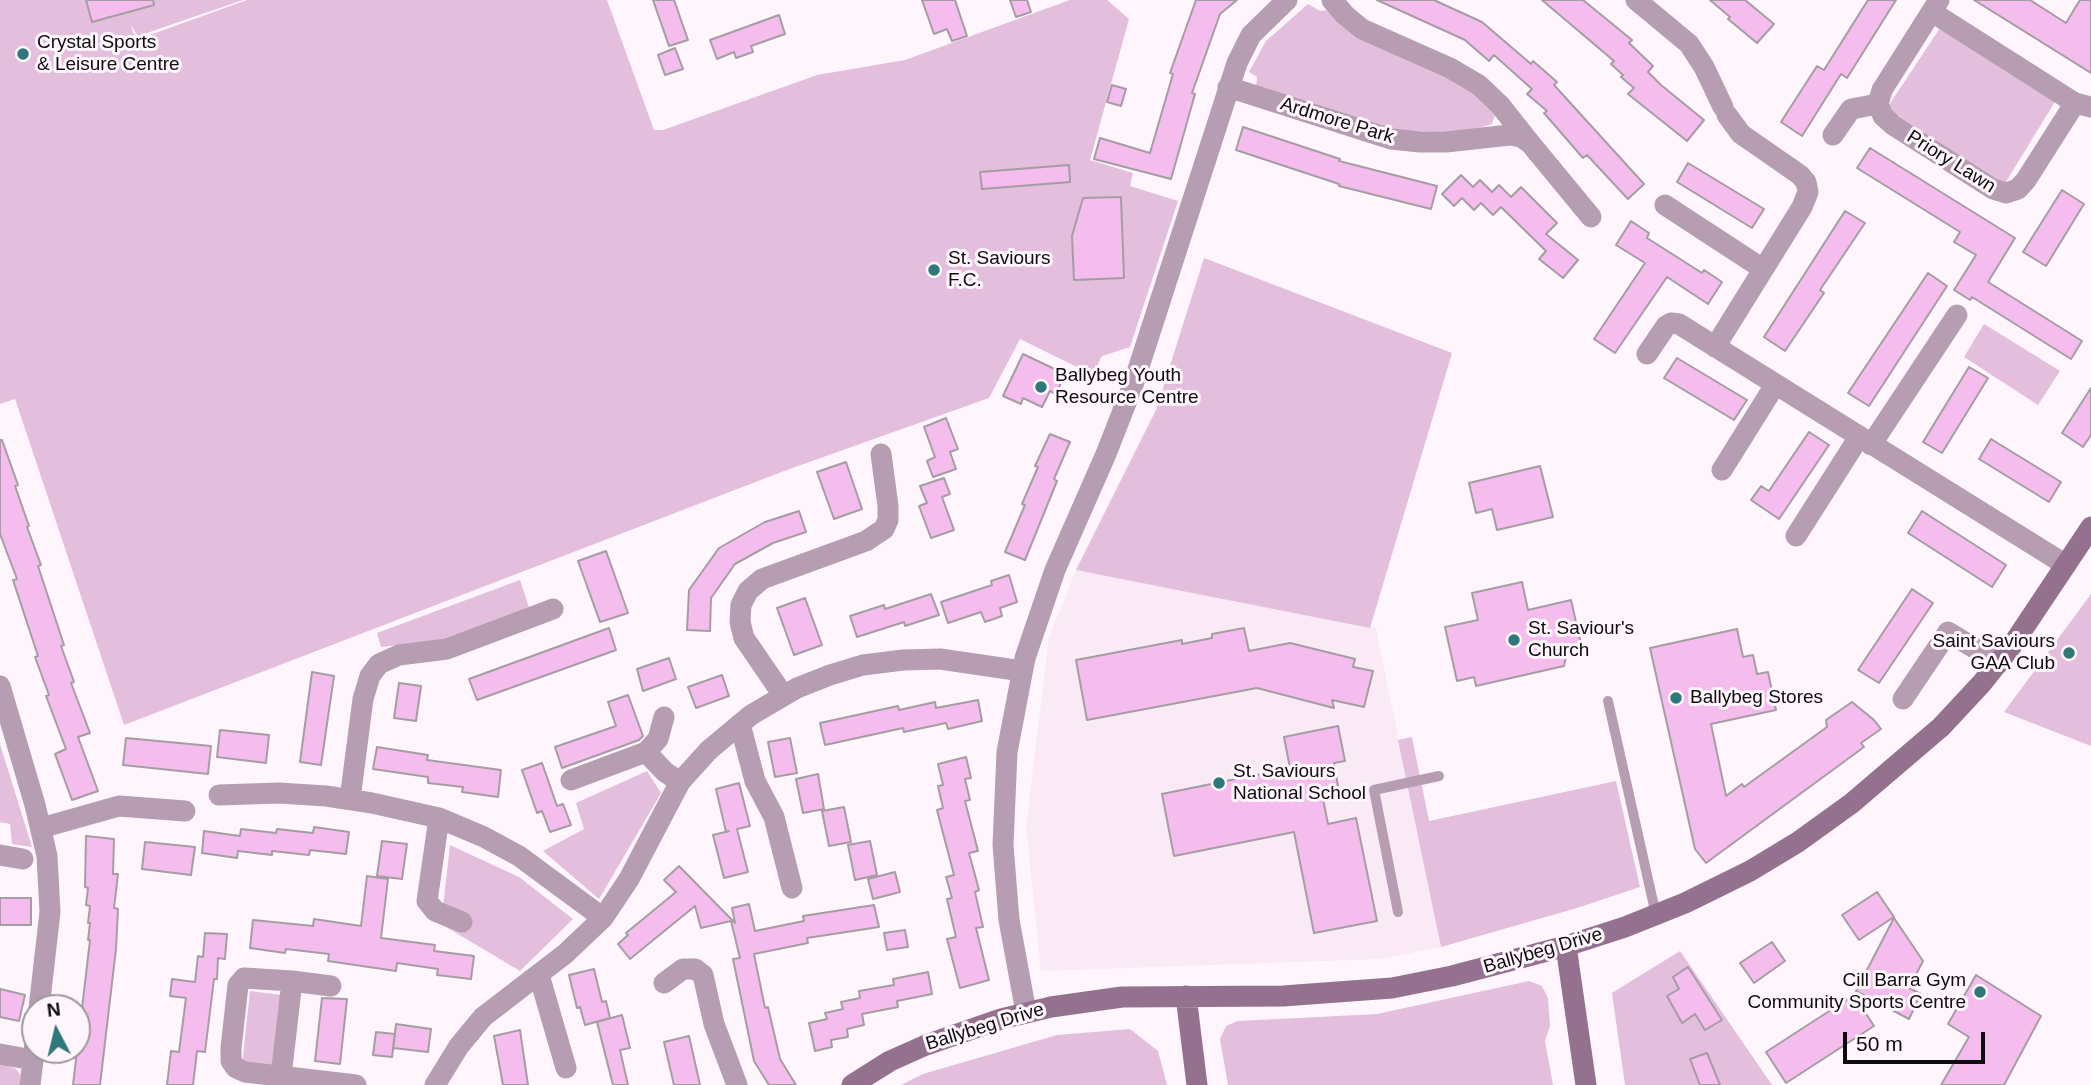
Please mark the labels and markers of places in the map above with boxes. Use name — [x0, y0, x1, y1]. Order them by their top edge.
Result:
place label: Crystal Sports & Leisure Centre — [37, 32, 180, 76]
marker: Crystal Sports & Leisure Centre — [15, 46, 31, 62]
place label: St. Saviours F.C. — [948, 248, 1050, 292]
marker: St. Saviours F.C. — [926, 262, 942, 278]
place label: Ballybeg Youth Resource Centre — [1055, 365, 1199, 409]
marker: Ballybeg Youth Resource Centre — [1033, 379, 1049, 395]
place label: St. Saviour's Church — [1528, 618, 1634, 662]
place label: Saint Saviours GAA Club — [1932, 631, 2055, 675]
marker: St. Saviour's Church — [1506, 632, 1522, 648]
marker: Saint Saviours GAA Club — [2061, 645, 2077, 661]
place label: Ballybeg Stores — [1690, 687, 1823, 709]
marker: Ballybeg Stores — [1668, 690, 1684, 706]
place label: St. Saviours National School — [1233, 761, 1366, 805]
marker: St. Saviours National School — [1211, 775, 1227, 791]
place label: Cill Barra Gym Community Sports Centre — [1747, 970, 1966, 1014]
marker: Cill Barra Gym Community Sports Centre — [1972, 984, 1988, 1000]

